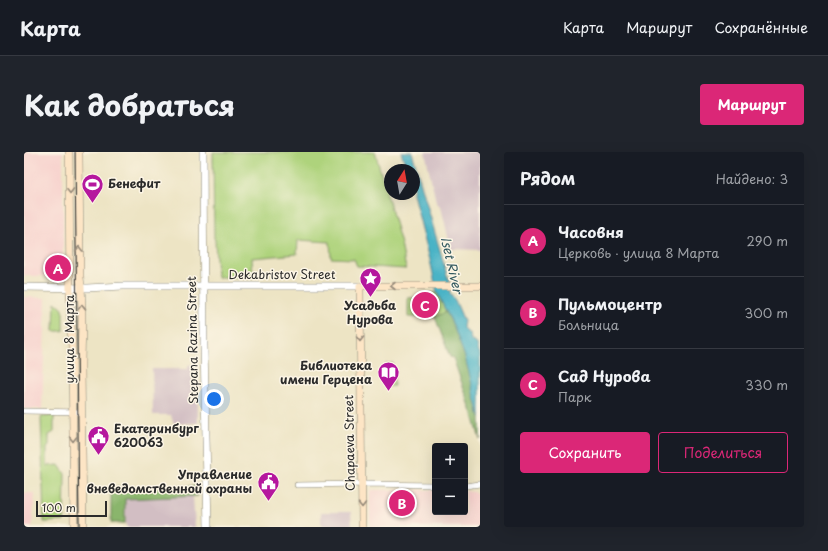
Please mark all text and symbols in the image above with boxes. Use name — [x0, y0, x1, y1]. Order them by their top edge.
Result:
text: Карта — [20, 14, 81, 42]
text: Карта — [563, 17, 604, 38]
text: Маршрут — [626, 17, 692, 38]
text: Сохранённые — [714, 17, 808, 38]
text: Как добраться — [24, 83, 235, 126]
button: Маршрут — [700, 84, 804, 125]
north arrow — [384, 164, 420, 200]
text: Рядом — [520, 165, 575, 191]
text: Найдено: 3 — [716, 169, 788, 188]
sports icon: Бенефит — [80, 171, 106, 204]
place label: Бенефит — [108, 174, 161, 192]
one-way arrow — [66, 188, 74, 194]
text: Часовня — [558, 220, 624, 243]
text: A — [528, 231, 538, 250]
text: 290 m — [747, 231, 788, 250]
water label: Iset River — [437, 235, 469, 297]
text: Церковь · улица 8 Марта — [558, 243, 719, 262]
one-way arrow — [75, 246, 84, 252]
pin: A — [45, 253, 71, 283]
street label: Dekabristov Street — [229, 265, 336, 283]
place icon: Усадьба Нурова — [357, 266, 383, 299]
street label: Stepana Razina Street — [182, 276, 202, 404]
one-way arrow — [390, 282, 396, 290]
pin: C — [412, 290, 438, 320]
text: Пульмоцентр — [558, 292, 662, 315]
street label: улица 8 Марта — [60, 294, 78, 383]
place label: Усадьба Нурова — [343, 296, 396, 328]
text: B — [529, 303, 537, 322]
text: 300 m — [744, 303, 788, 322]
one-way arrow — [78, 304, 87, 310]
text: Больница — [558, 315, 619, 334]
one-way arrow — [356, 336, 364, 342]
place label: Библиотека имени Герцена — [280, 356, 372, 388]
library icon: Библиотека имени Герцена — [375, 360, 401, 393]
text: Сад Нурова — [558, 364, 651, 387]
text: C — [528, 375, 538, 394]
text: 330 m — [745, 375, 788, 394]
text: Парк — [558, 387, 592, 406]
your location — [204, 389, 224, 409]
street label: Chapaeva Street — [339, 395, 359, 491]
place label: Екатеринбург 620063 — [114, 419, 199, 451]
public building icon: Екатеринбург 620063 — [86, 423, 112, 456]
button: Сохранить — [520, 432, 650, 473]
button: Поделиться — [658, 432, 788, 473]
one-way arrow — [69, 436, 77, 442]
map controls — [432, 443, 468, 515]
button: + — [432, 443, 468, 479]
place label: Управление вневедомственной охраны — [87, 465, 252, 497]
public building icon: Управление вневедомственной охраны — [255, 469, 281, 502]
button: − — [432, 479, 468, 515]
pin: B — [389, 488, 415, 518]
scale bar — [36, 499, 107, 518]
text: 100 m — [42, 499, 76, 516]
one-way arrow — [358, 502, 366, 508]

